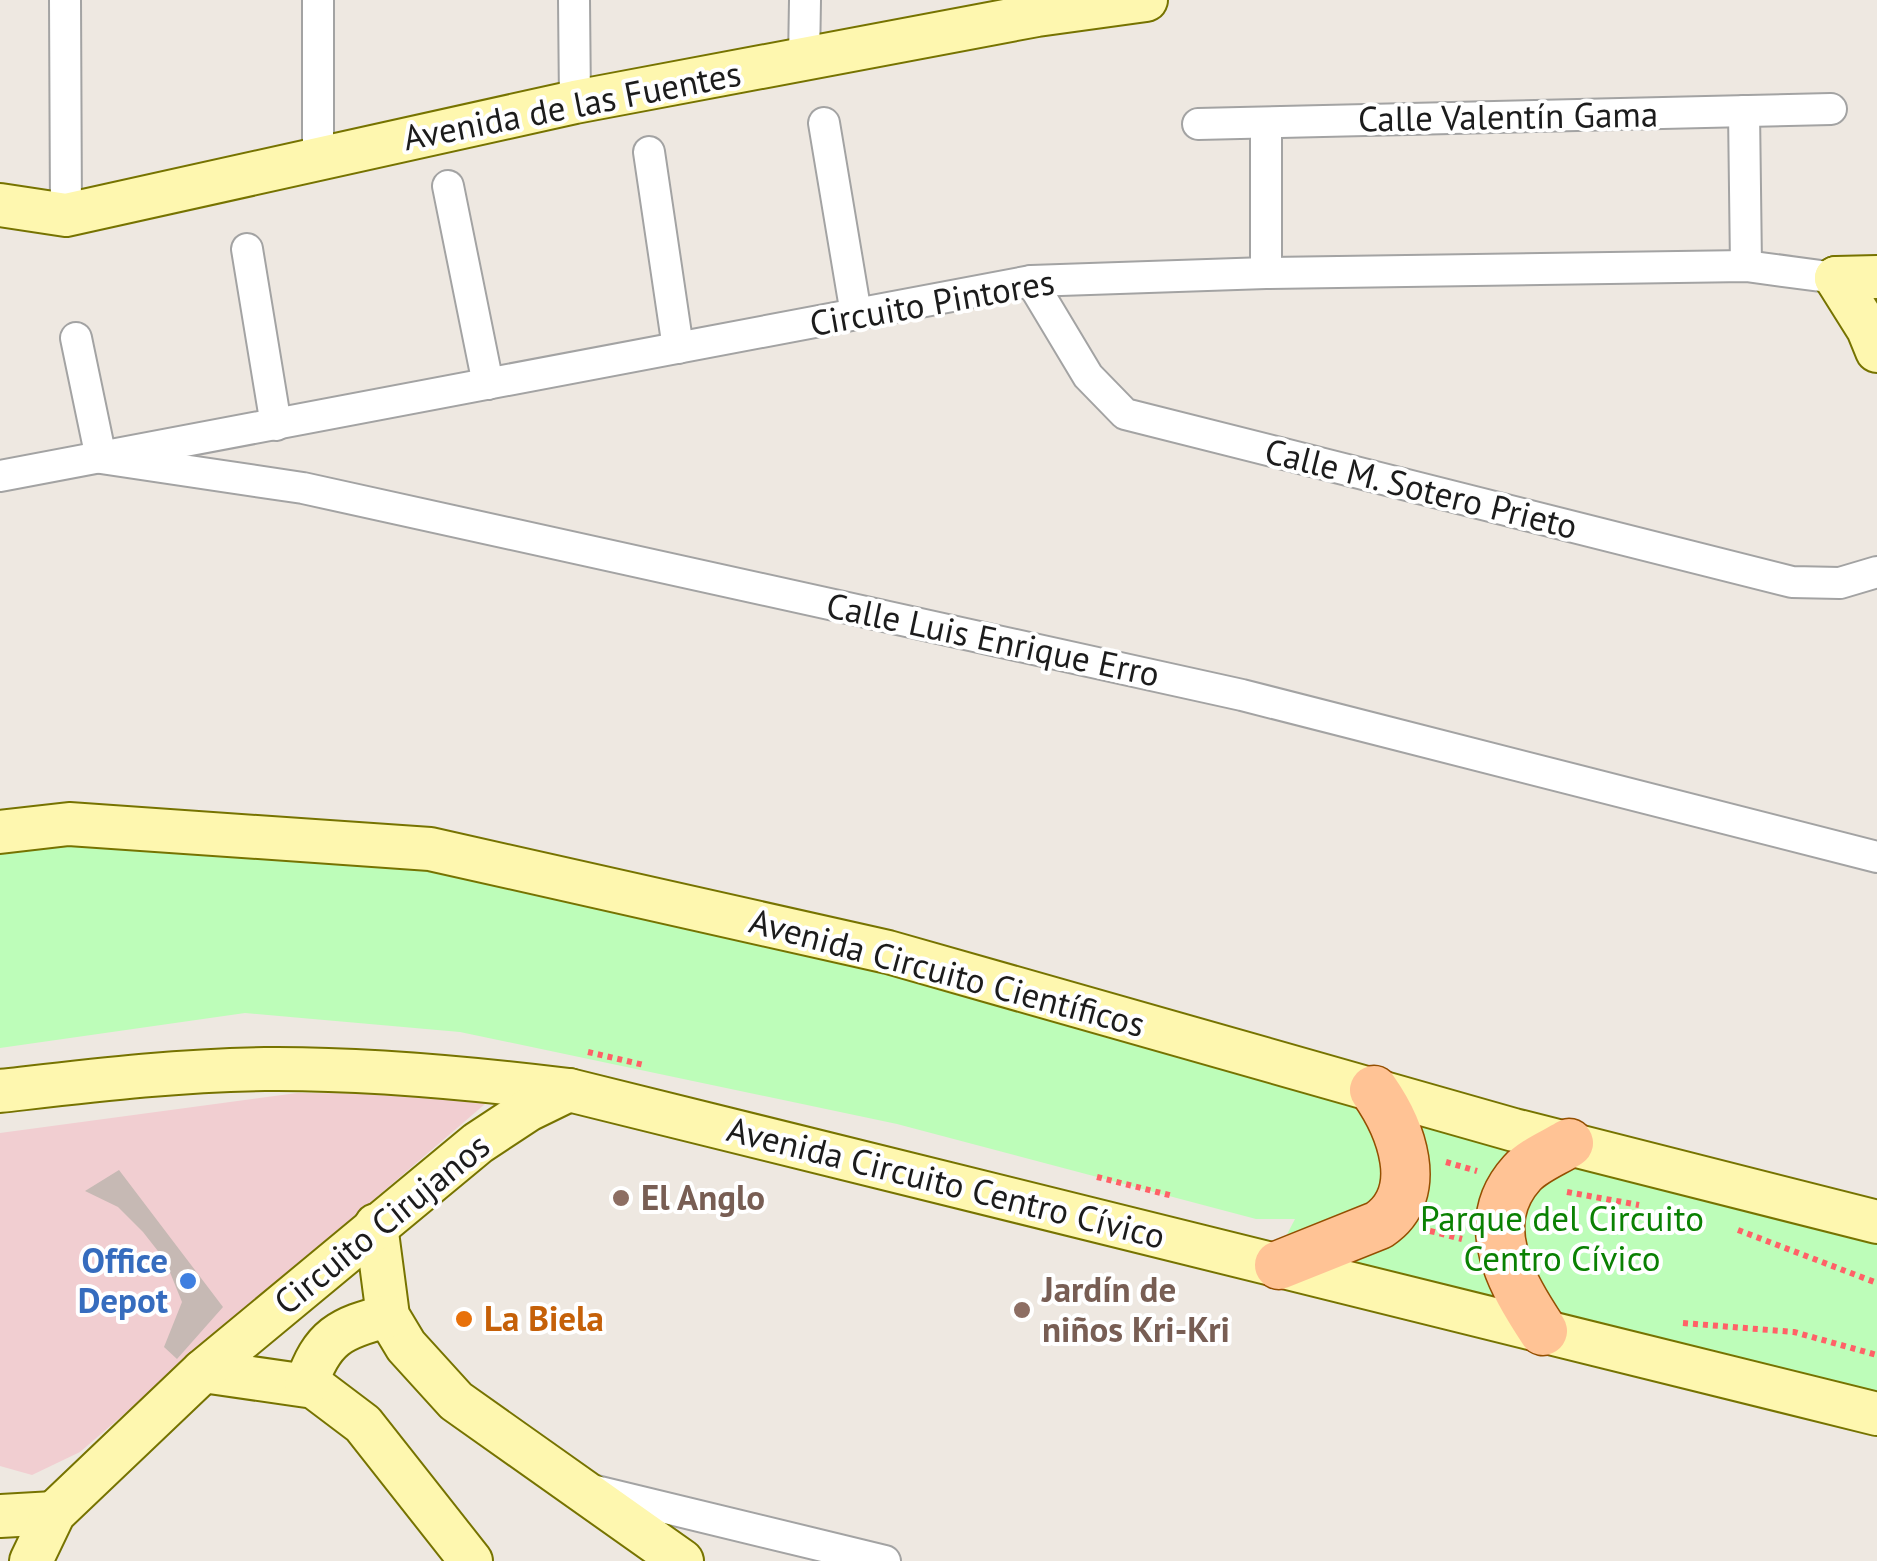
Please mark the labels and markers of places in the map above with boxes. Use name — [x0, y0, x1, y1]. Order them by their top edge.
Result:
place label: El Anglo — [641, 1174, 765, 1220]
marker: El Anglo — [610, 1187, 632, 1209]
place label: Office Depot — [78, 1237, 169, 1323]
place label: Jardín de niños Kri-Kri — [1041, 1266, 1230, 1352]
marker: Office Depot — [177, 1270, 199, 1292]
place label: La Biela — [484, 1295, 604, 1341]
marker: Jardín de niños Kri-Kri — [1011, 1299, 1033, 1321]
marker: La Biela — [453, 1308, 475, 1330]

